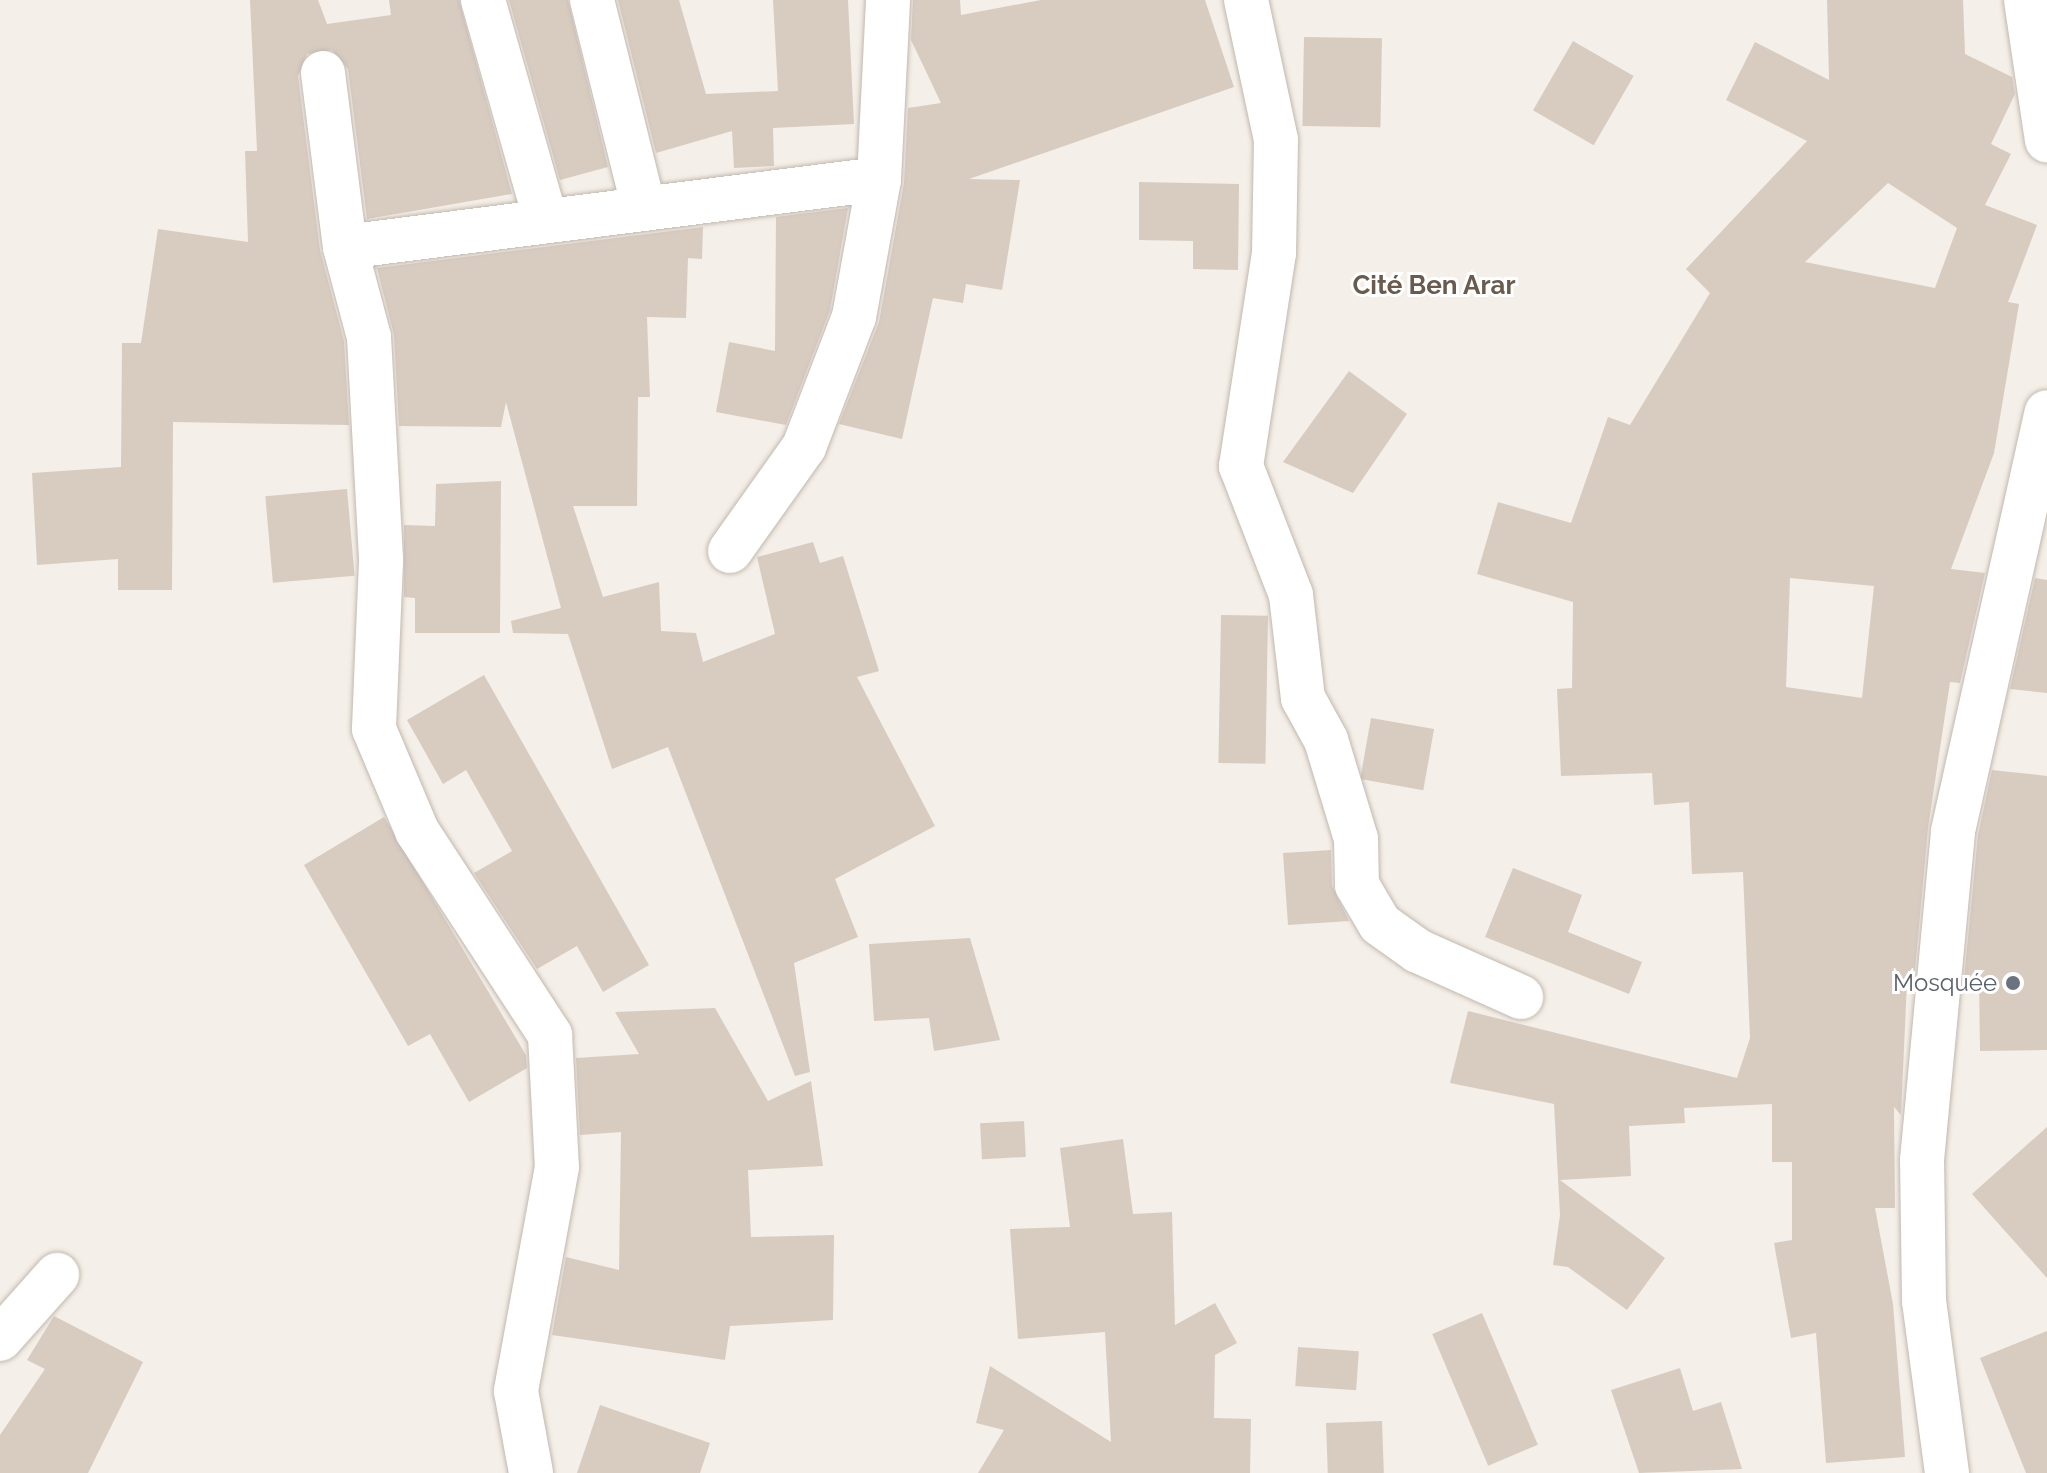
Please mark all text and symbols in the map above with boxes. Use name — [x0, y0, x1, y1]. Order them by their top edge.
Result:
district label: Cité Ben Arar — [1352, 270, 1516, 302]
place label: Mosquée — [1893, 969, 1997, 997]
marker: Mosquée — [2004, 974, 2022, 992]

